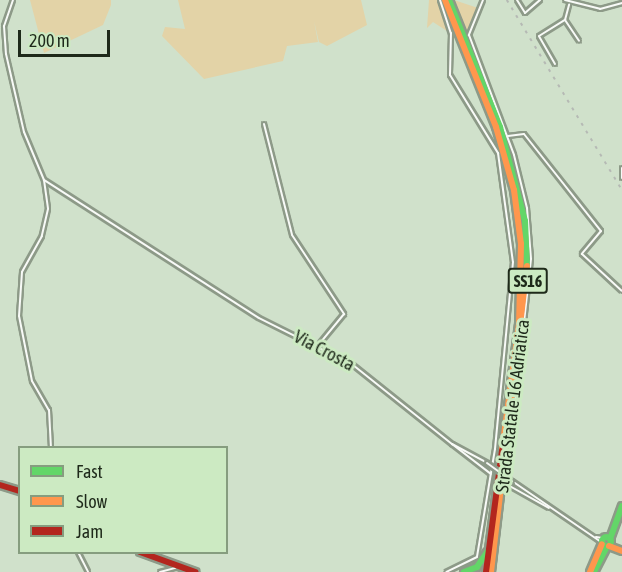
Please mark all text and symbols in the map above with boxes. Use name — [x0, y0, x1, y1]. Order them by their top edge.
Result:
scale bar — [21, 18, 112, 56]
text: 200 m — [29, 30, 70, 51]
road number: SS16 — [507, 268, 549, 294]
street label: Strada Statale 16 Adriatica — [492, 318, 534, 494]
street label: Via Crosta — [290, 326, 358, 376]
legend — [18, 446, 228, 554]
text: Fast — [76, 461, 103, 482]
text: Slow — [76, 491, 107, 512]
text: Jam — [76, 521, 103, 542]

